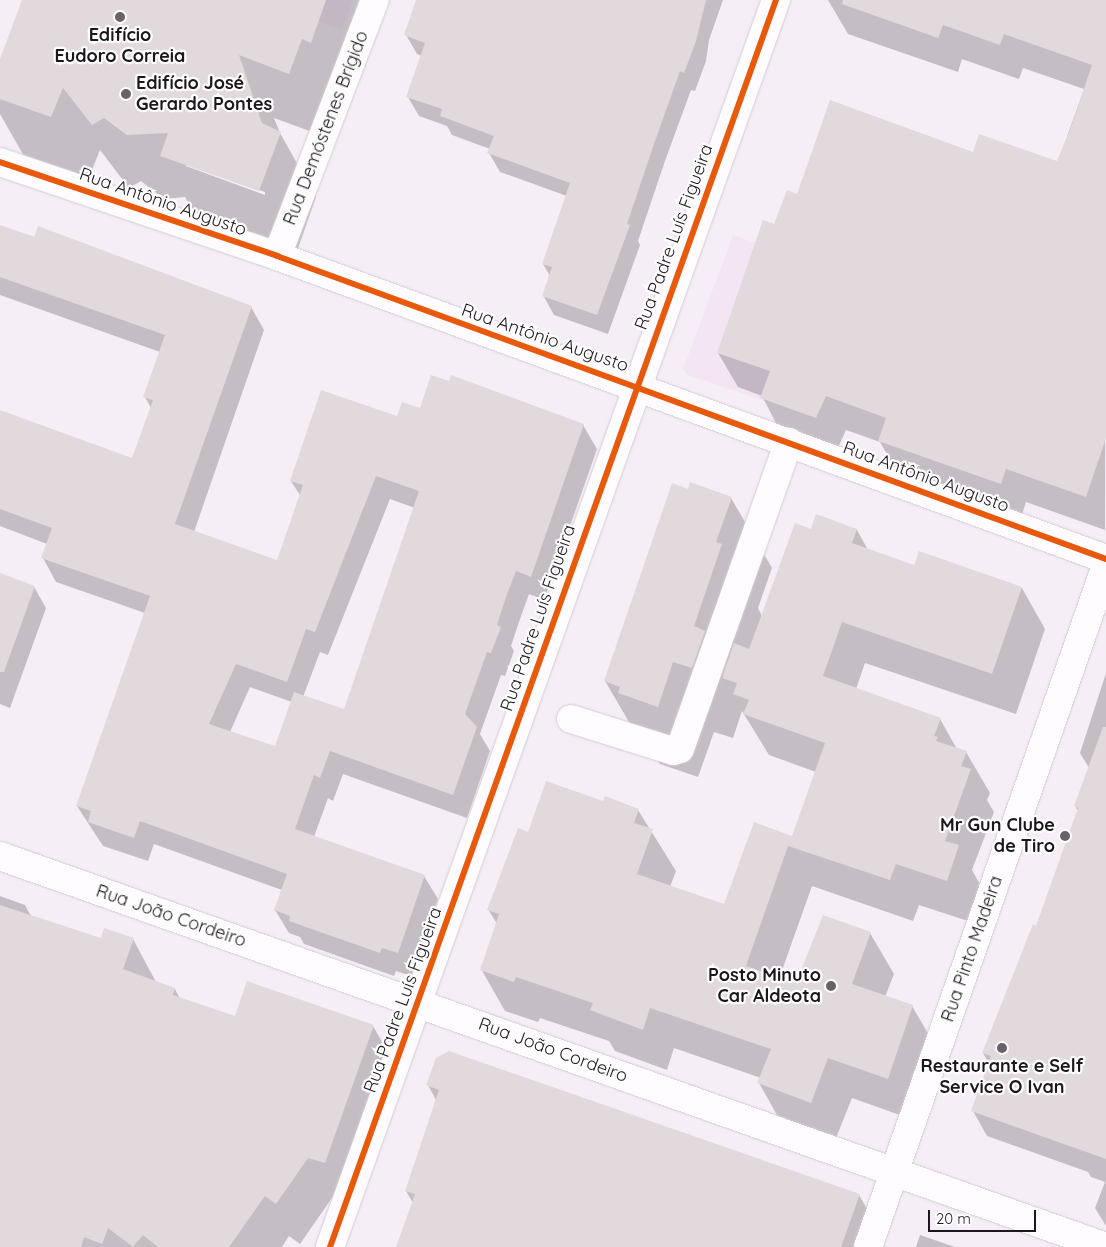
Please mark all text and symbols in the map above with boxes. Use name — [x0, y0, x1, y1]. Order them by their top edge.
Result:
marker: Edifício Eudoro Correia — [114, 11, 126, 23]
place label: Edifício Eudoro Correia — [55, 25, 185, 68]
street label: Rua Demóstenes Brígido — [279, 28, 373, 228]
place label: Edifício José Gerardo Pontes — [136, 73, 272, 116]
marker: Edifício José Gerardo Pontes — [120, 88, 132, 100]
street label: Rua Padre Luís Figueira — [630, 141, 718, 333]
street label: Rua Antônio Augusto — [77, 163, 249, 241]
street label: Rua Antônio Augusto — [459, 299, 631, 377]
street label: Rua Antônio Augusto — [840, 437, 1012, 517]
street label: Rua Padre Luís Figueira — [496, 522, 580, 714]
place label: Mr Gun Clube de Tiro — [940, 815, 1055, 858]
marker: Mr Gun Clube de Tiro — [1059, 830, 1071, 842]
street label: Rua Pinto Madeira — [937, 873, 1007, 1025]
street label: Rua João Cordeiro — [93, 880, 249, 952]
street label: Rua Padre Luís Figueira — [359, 904, 447, 1096]
place label: Posto Minuto Car Aldeota — [708, 965, 821, 1008]
marker: Posto Minuto Car Aldeota — [825, 980, 837, 992]
street label: Rua João Cordeiro — [475, 1013, 631, 1087]
marker: Restaurante e Self Service O Ivan — [996, 1042, 1008, 1054]
place label: Restaurante e Self Service O Ivan — [921, 1056, 1083, 1098]
scale bar — [931, 1200, 1038, 1232]
text: 20 m — [936, 1209, 971, 1228]

